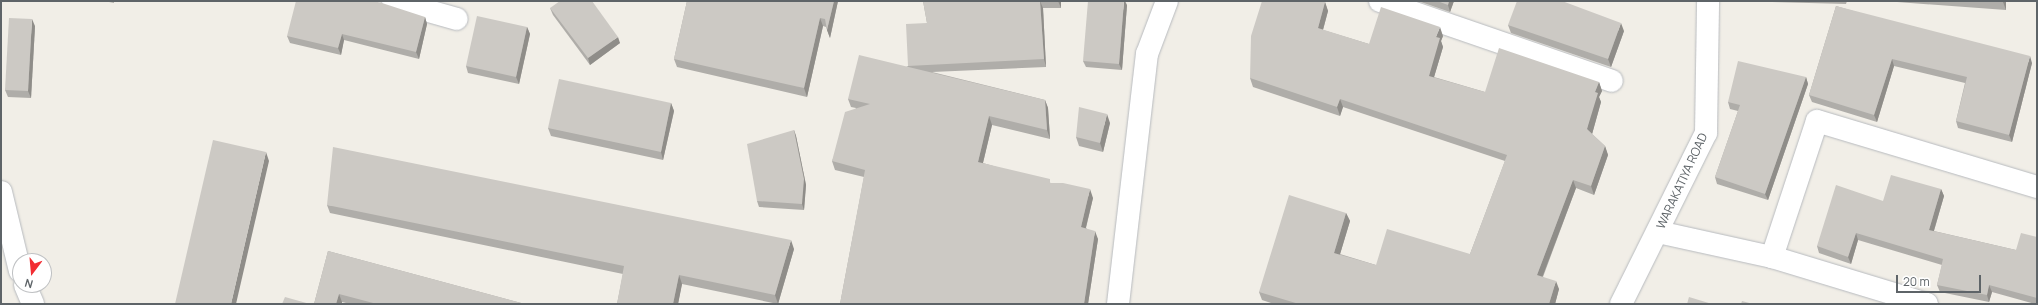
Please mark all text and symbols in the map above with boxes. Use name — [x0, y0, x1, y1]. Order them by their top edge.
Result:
street label: WARAKATIYA ROAD — [1653, 131, 1711, 231]
north arrow — [12, 253, 52, 293]
scale bar — [1898, 267, 1983, 293]
text: 20 m — [1903, 273, 1930, 290]
text: N — [23, 276, 35, 292]

